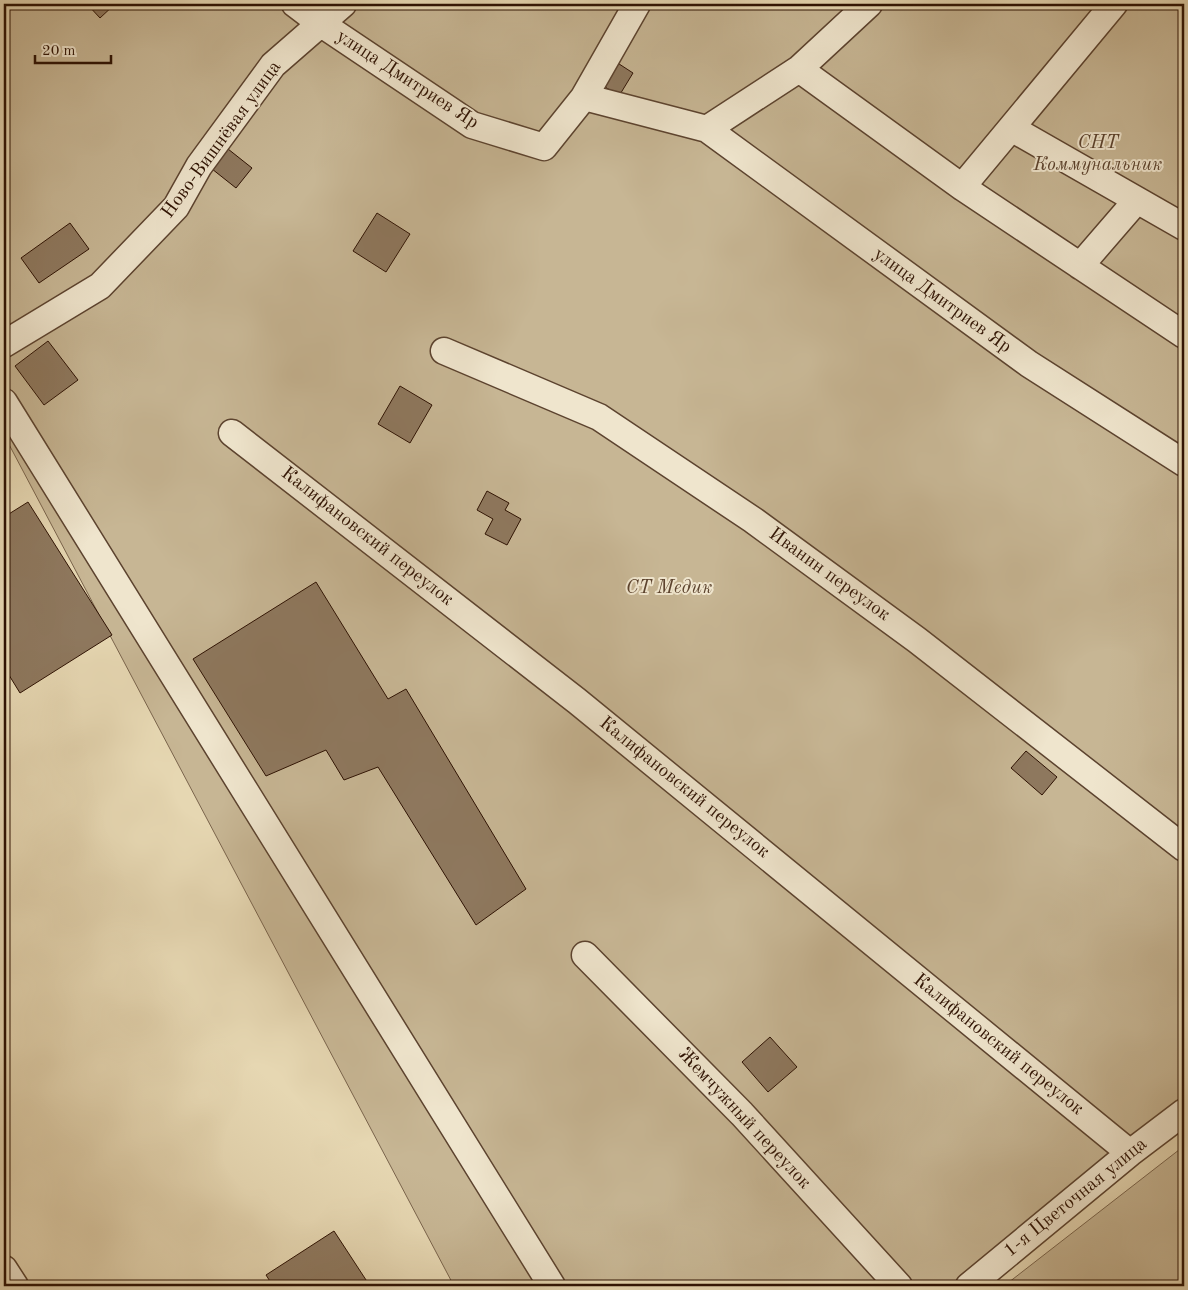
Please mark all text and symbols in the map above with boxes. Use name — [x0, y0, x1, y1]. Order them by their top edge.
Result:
street label: улица Дмитриев Яр — [332, 27, 482, 133]
scale bar — [35, 32, 111, 64]
text: 20 m — [42, 44, 76, 59]
street label: Ново-Вишнёвая улица — [159, 57, 286, 222]
park label: СНТ Коммунальник — [1033, 134, 1162, 175]
street label: улица Дмитриев Яр — [869, 245, 1015, 357]
street label: Калифановский переулок — [277, 464, 457, 610]
street label: Иванин переулок — [765, 525, 894, 626]
park label: СТ Медик — [626, 579, 712, 598]
street label: Калифановский переулок — [595, 714, 773, 863]
street label: Калифановский переулок — [909, 971, 1087, 1120]
street label: Жемчужный переулок — [674, 1045, 814, 1194]
street label: 1-я Цветочная улица — [1001, 1134, 1152, 1261]

